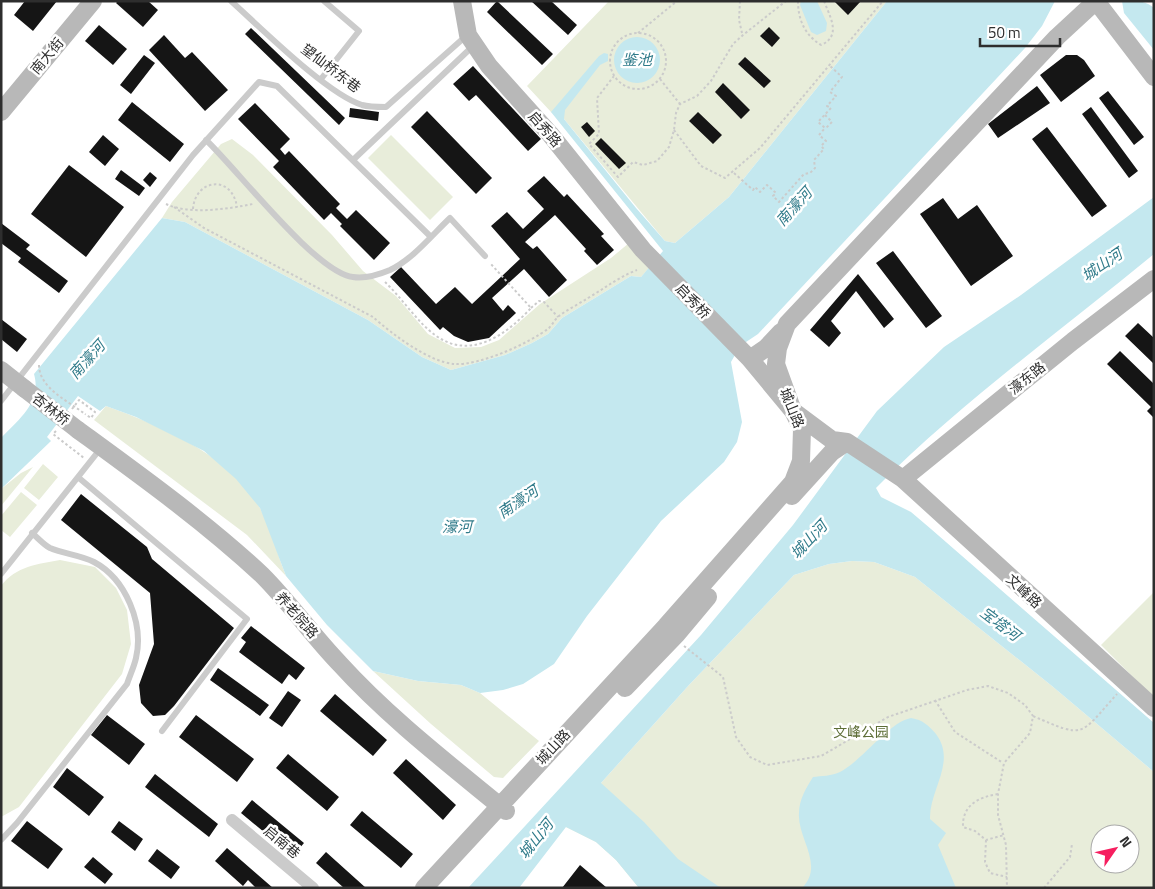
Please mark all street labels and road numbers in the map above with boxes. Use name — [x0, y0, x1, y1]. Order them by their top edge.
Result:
street label: 南大街 — [25, 33, 68, 79]
street label: 望仙桥东巷 — [297, 38, 366, 97]
street label: 启秀路 — [524, 106, 567, 151]
street label: 启秀桥 — [671, 278, 716, 323]
street label: 濠东路 — [1004, 356, 1050, 399]
street label: 城山路 — [775, 384, 810, 431]
street label: 杏林桥 — [28, 387, 74, 430]
street label: 文峰路 — [1002, 569, 1047, 613]
street label: 养老院路 — [271, 587, 324, 643]
street label: 城山路 — [531, 724, 575, 769]
street label: 启南巷 — [259, 820, 305, 863]

